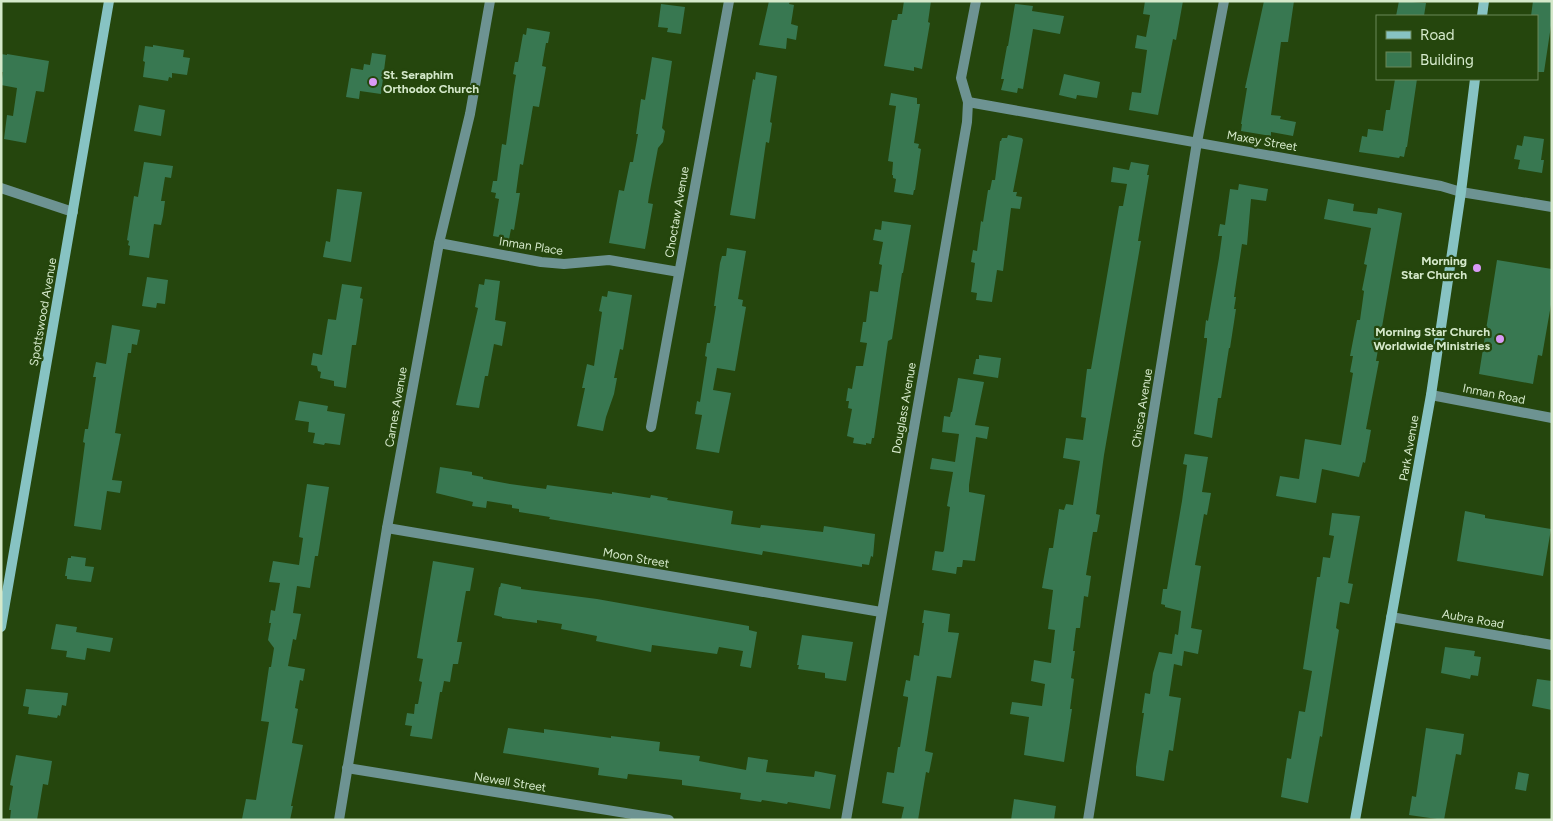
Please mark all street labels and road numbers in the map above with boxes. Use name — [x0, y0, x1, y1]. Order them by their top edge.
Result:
street label: Maxey Street — [1226, 128, 1299, 154]
street label: Choctaw Avenue — [662, 165, 692, 259]
street label: Inman Place — [498, 234, 564, 258]
street label: Spottswood Avenue — [27, 256, 60, 367]
street label: Douglass Avenue — [889, 361, 919, 455]
street label: Carnes Avenue — [382, 365, 410, 448]
street label: Chisca Avenue — [1129, 367, 1155, 449]
street label: Inman Road — [1461, 381, 1527, 407]
street label: Park Avenue — [1396, 414, 1422, 482]
street label: Moon Street — [602, 545, 671, 571]
street label: Aubra Road — [1441, 607, 1505, 631]
street label: Newell Street — [473, 769, 548, 795]

